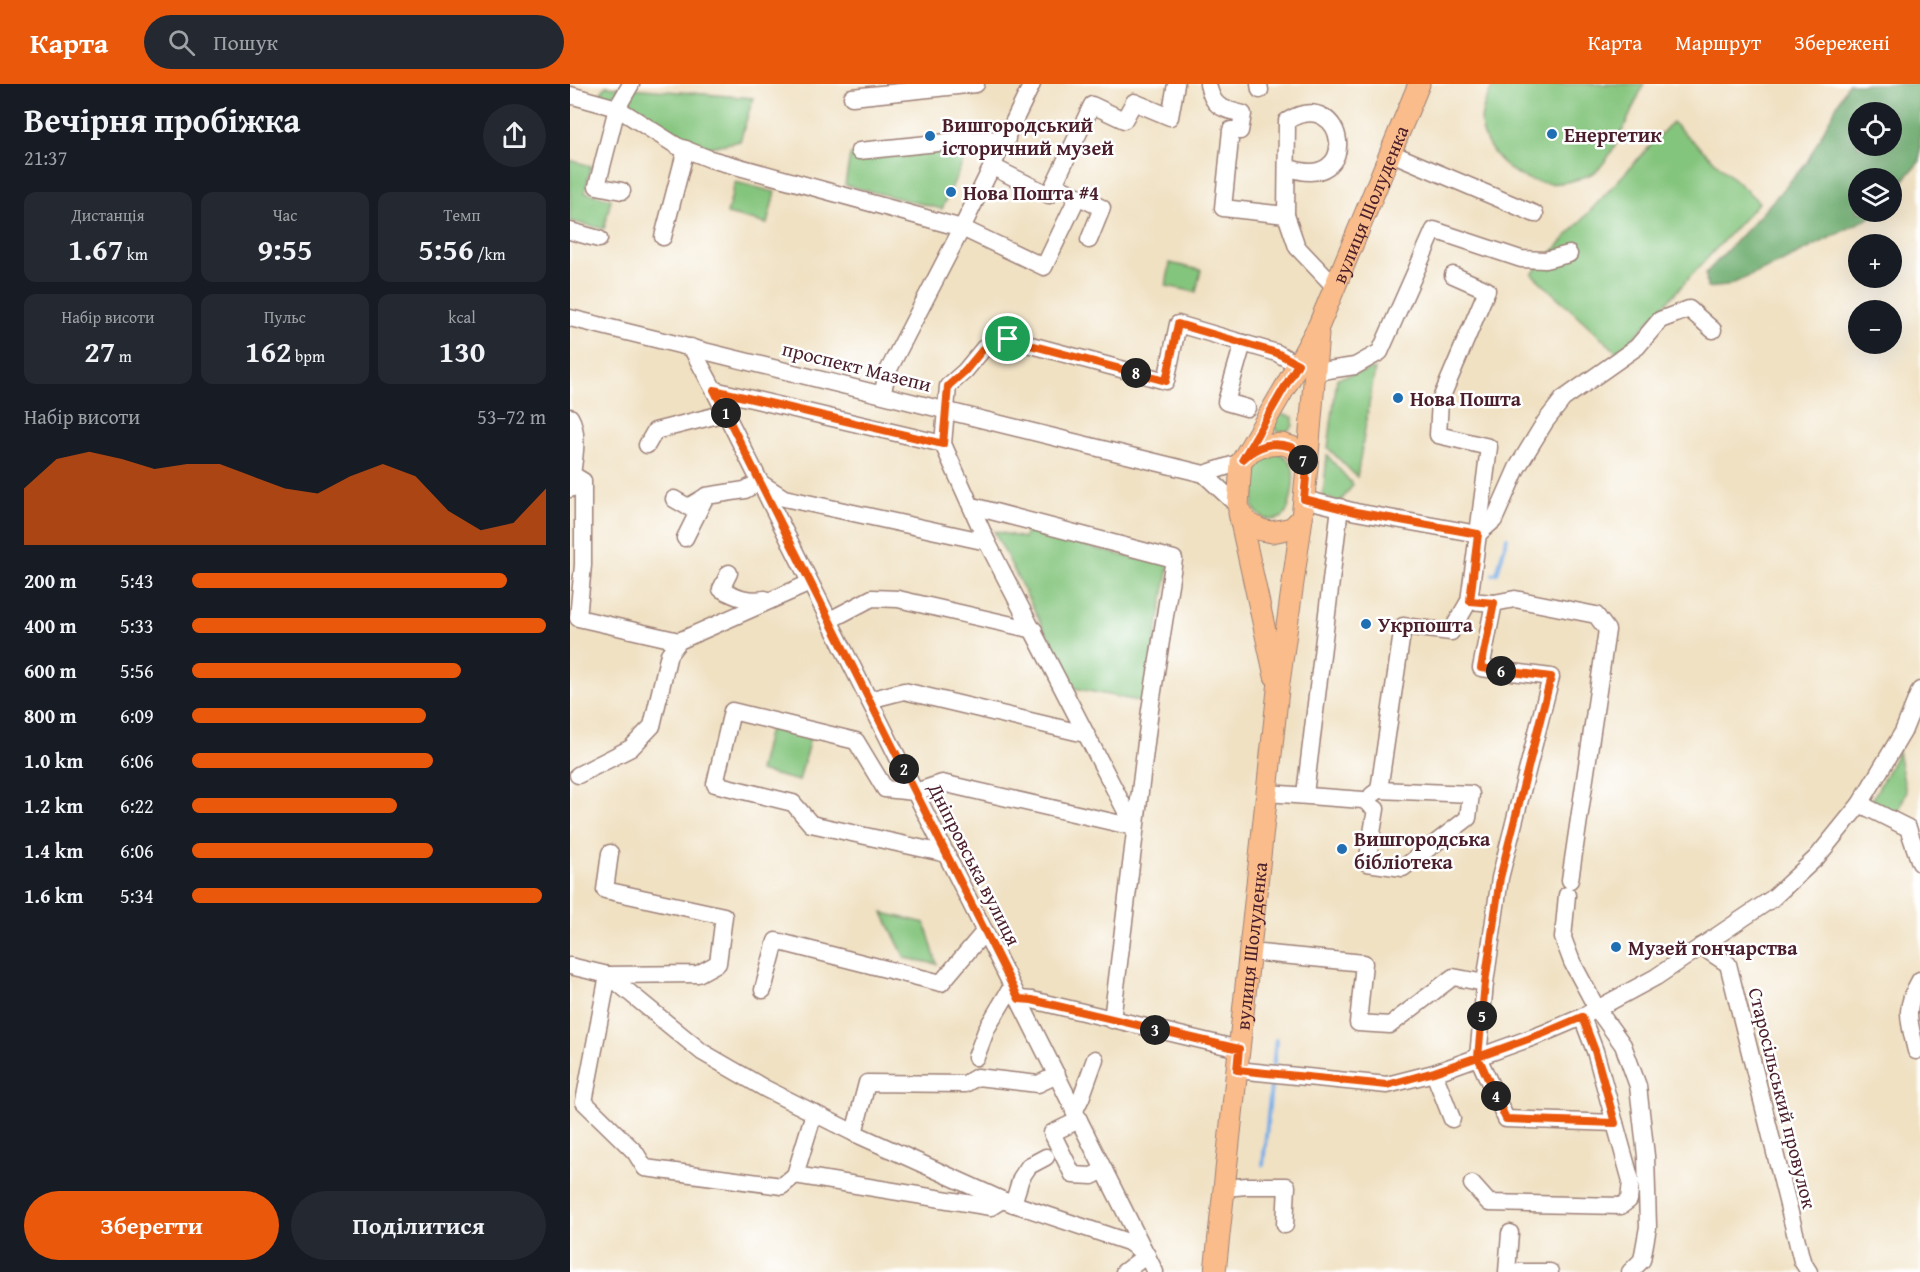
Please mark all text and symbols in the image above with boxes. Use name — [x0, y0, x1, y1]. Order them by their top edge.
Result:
search box — [144, 15, 564, 69]
text: Карта — [30, 22, 108, 63]
icon: search — [165, 26, 198, 59]
text: Пошук — [213, 26, 278, 58]
text: Карта — [1588, 27, 1642, 58]
text: Маршрут — [1675, 27, 1761, 58]
text: Збережені — [1794, 27, 1890, 58]
text: Вечірня пробіжка — [24, 96, 300, 144]
map controls — [1848, 102, 1902, 354]
button: locate — [1848, 102, 1902, 156]
button: share — [483, 104, 546, 167]
place label: Вишгородський історичний музей — [942, 110, 1114, 162]
street label: вулиця Шолуденка — [1323, 120, 1415, 288]
place label: Енергетик — [1564, 120, 1662, 149]
marker: Енергетик — [1545, 127, 1559, 141]
marker: Вишгородський історичний музей — [923, 129, 937, 143]
text: 21:37 — [24, 143, 67, 172]
button: layers — [1848, 168, 1902, 222]
place label: Нова Пошта #4 — [963, 178, 1099, 207]
marker: Нова Пошта #4 — [944, 185, 958, 199]
text: Дистанція — [71, 203, 145, 227]
text: Час — [273, 203, 297, 227]
text: Темп — [444, 203, 480, 227]
text: 1.67 — [68, 227, 123, 271]
text: 9:55 — [257, 227, 313, 271]
text: 5:56 — [418, 227, 473, 271]
button: + — [1848, 234, 1902, 288]
text: km — [123, 242, 148, 266]
text: /km — [473, 242, 506, 266]
button: − — [1848, 300, 1902, 354]
text: Набір висоти — [62, 305, 154, 329]
text: Пульс — [264, 305, 306, 329]
text: kcal — [448, 305, 476, 329]
pin — [982, 313, 1033, 364]
icon: arrive — [991, 322, 1024, 355]
text: 27 — [84, 329, 115, 373]
text: 162 — [245, 329, 292, 373]
text: 130 — [439, 329, 485, 373]
street label: проспект Мазепи — [779, 333, 935, 399]
text: m — [115, 344, 132, 368]
text: bpm — [292, 344, 325, 368]
pin: 8 — [1121, 358, 1151, 388]
text: 8 — [1132, 361, 1140, 385]
place label: Нова Пошта — [1410, 384, 1522, 413]
marker: Нова Пошта — [1391, 391, 1405, 405]
pin: 1 — [711, 398, 741, 428]
text: 1 — [722, 401, 730, 425]
text: Набір висоти — [24, 402, 140, 431]
text: 53–72 m — [477, 402, 546, 431]
pin: 7 — [1288, 445, 1318, 475]
text: 7 — [1299, 448, 1307, 472]
text: 200 m — [24, 566, 77, 595]
text: 5:43 — [120, 566, 154, 595]
place label: Укрпошта — [1378, 610, 1474, 639]
text: 400 m — [24, 611, 77, 640]
text: 5:33 — [120, 611, 154, 640]
marker: Укрпошта — [1359, 617, 1373, 631]
text: 600 m — [24, 656, 77, 685]
text: 5:56 — [120, 656, 154, 685]
pin: 6 — [1486, 656, 1516, 686]
text: 6 — [1497, 659, 1505, 683]
text: 800 m — [24, 701, 77, 730]
text: 6:09 — [120, 701, 154, 730]
text: 1.0 km — [24, 746, 83, 775]
text: 6:06 — [120, 746, 154, 775]
pin: 2 — [889, 754, 919, 784]
text: 2 — [900, 757, 908, 781]
street label: Дніпровська вулиця — [921, 777, 1029, 950]
text: 1.2 km — [24, 791, 83, 820]
text: 6:22 — [120, 791, 154, 820]
place label: Вишгородська бібліотека — [1354, 824, 1491, 876]
text: 1.4 km — [24, 836, 83, 865]
text: 6:06 — [120, 836, 154, 865]
marker: Вишгородська бібліотека — [1335, 842, 1349, 856]
street label: вулиця Шолуденка — [1227, 860, 1274, 1031]
text: 1.6 km — [24, 881, 83, 910]
text: 5:34 — [120, 881, 154, 910]
place label: Музей гончарства — [1628, 933, 1798, 962]
marker: Музей гончарства — [1609, 940, 1623, 954]
street label: Старосільський провулок — [1741, 984, 1825, 1212]
pin: 5 — [1467, 1001, 1497, 1031]
text: 5 — [1478, 1004, 1486, 1028]
pin: 3 — [1140, 1015, 1170, 1045]
text: 3 — [1151, 1018, 1159, 1042]
pin: 4 — [1481, 1081, 1511, 1111]
text: 4 — [1492, 1084, 1500, 1108]
button: Зберегти — [24, 1191, 279, 1260]
button: Поділитися — [291, 1191, 546, 1260]

